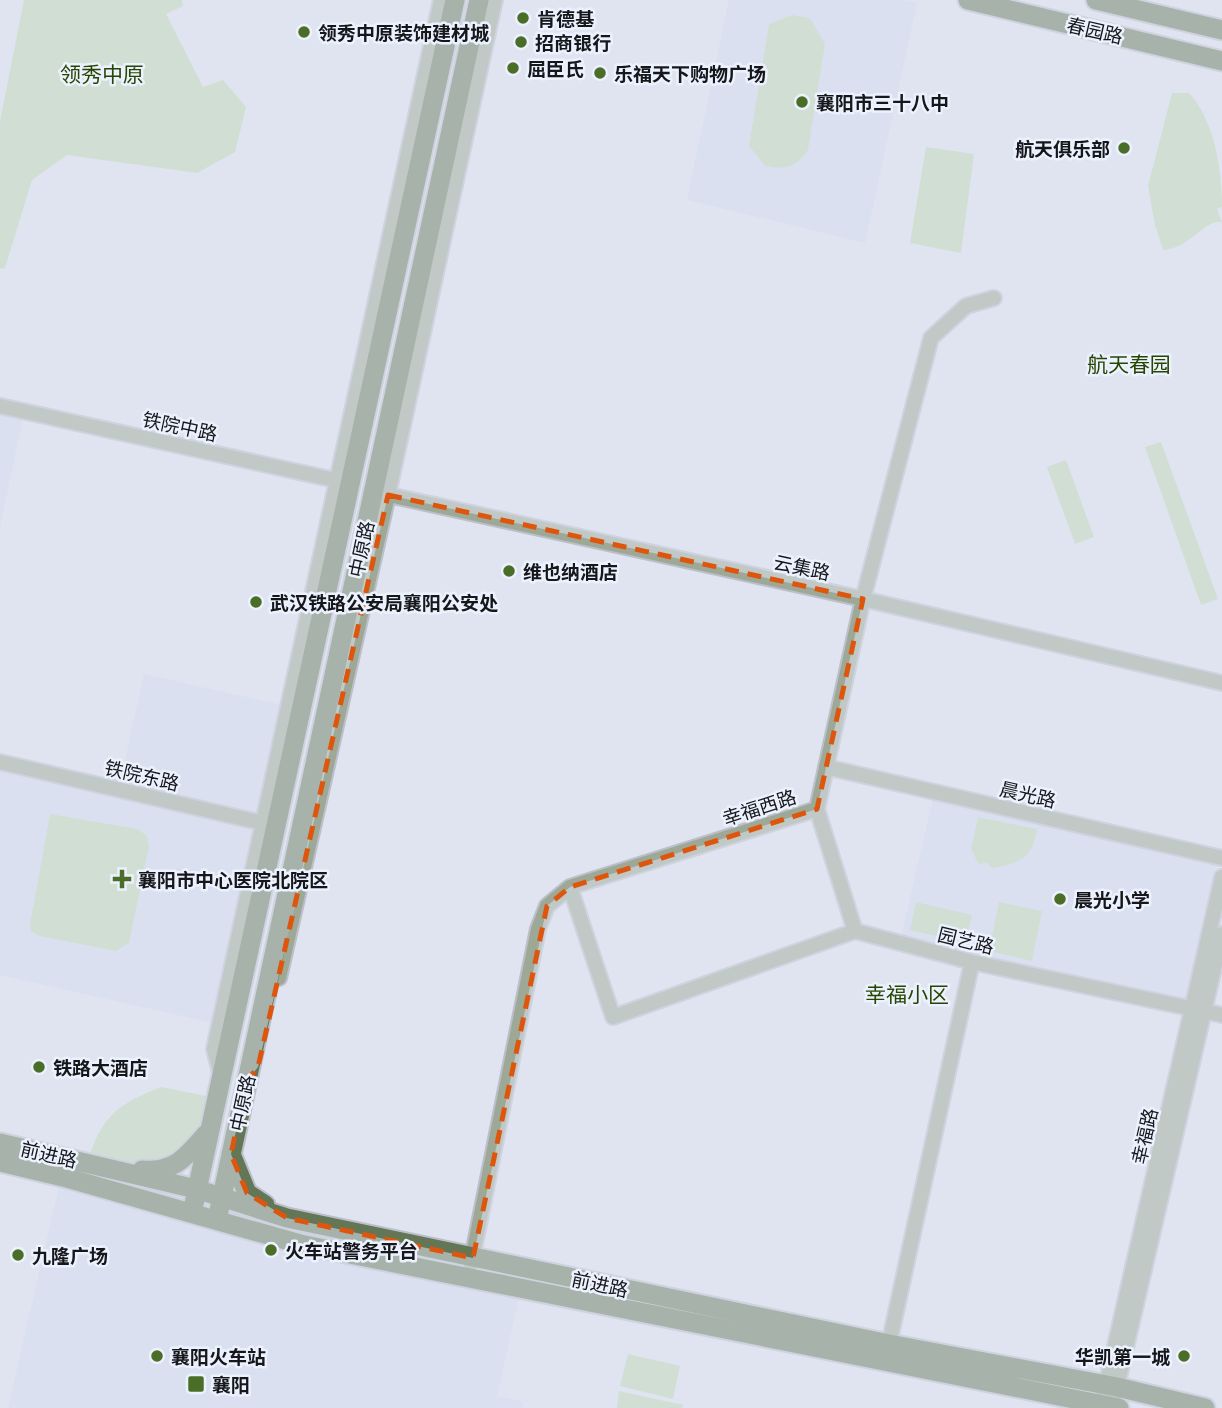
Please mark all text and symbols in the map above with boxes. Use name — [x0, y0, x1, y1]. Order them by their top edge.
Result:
place label: 肯德基 — [537, 7, 595, 30]
marker: 肯德基 — [515, 10, 531, 26]
street label: 春园路 — [1065, 12, 1125, 48]
place label: 领秀中原装饰建材城 — [318, 21, 489, 44]
marker: 领秀中原装饰建材城 — [296, 24, 312, 40]
place label: 招商银行 — [535, 31, 611, 54]
marker: 招商银行 — [513, 34, 529, 50]
place label: 屈臣氏 — [527, 57, 584, 80]
marker: 屈臣氏 — [505, 60, 521, 76]
district label: 领秀中原 — [60, 61, 144, 86]
place label: 乐福天下购物广场 — [614, 62, 766, 85]
marker: 乐福天下购物广场 — [592, 65, 608, 81]
place label: 襄阳市三十八中 — [816, 91, 949, 114]
marker: 襄阳市三十八中 — [794, 94, 810, 110]
place label: 航天俱乐部 — [1015, 137, 1110, 160]
marker: 航天俱乐部 — [1116, 140, 1132, 156]
district label: 航天春园 — [1087, 351, 1171, 376]
street label: 铁院中路 — [140, 407, 220, 445]
street label: 中原路 — [344, 519, 378, 579]
street label: 云集路 — [772, 550, 832, 584]
place label: 维也纳酒店 — [523, 560, 618, 583]
marker: 维也纳酒店 — [501, 563, 517, 579]
place label: 武汉铁路公安局襄阳公安处 — [270, 591, 498, 614]
marker: 武汉铁路公安局襄阳公安处 — [248, 594, 264, 610]
street label: 铁院东路 — [102, 755, 182, 795]
street label: 晨光路 — [998, 776, 1058, 812]
street label: 幸福西路 — [719, 784, 799, 830]
place label: 襄阳市中心医院北院区 — [138, 868, 328, 891]
marker: 襄阳市中心医院北院区 — [112, 869, 132, 889]
place label: 晨光小学 — [1074, 888, 1150, 911]
marker: 晨光小学 — [1052, 891, 1068, 907]
street label: 园艺路 — [936, 922, 996, 958]
district label: 幸福小区 — [865, 981, 949, 1006]
place label: 铁路大酒店 — [53, 1056, 148, 1079]
marker: 铁路大酒店 — [31, 1059, 47, 1075]
street label: 中原路 — [225, 1073, 259, 1133]
street label: 幸福路 — [1126, 1106, 1162, 1166]
street label: 前进路 — [19, 1136, 79, 1172]
place label: 火车站警务平台 — [285, 1239, 418, 1262]
marker: 火车站警务平台 — [263, 1242, 279, 1258]
place label: 九隆广场 — [32, 1244, 108, 1267]
marker: 九隆广场 — [10, 1247, 26, 1263]
street label: 前进路 — [570, 1267, 630, 1301]
place label: 襄阳火车站 — [171, 1345, 266, 1368]
place label: 华凯第一城 — [1075, 1345, 1170, 1368]
marker: 襄阳火车站 — [149, 1348, 165, 1364]
marker: 华凯第一城 — [1176, 1348, 1192, 1364]
place label: 襄阳 — [212, 1373, 250, 1396]
marker: 襄阳 — [186, 1374, 206, 1394]

